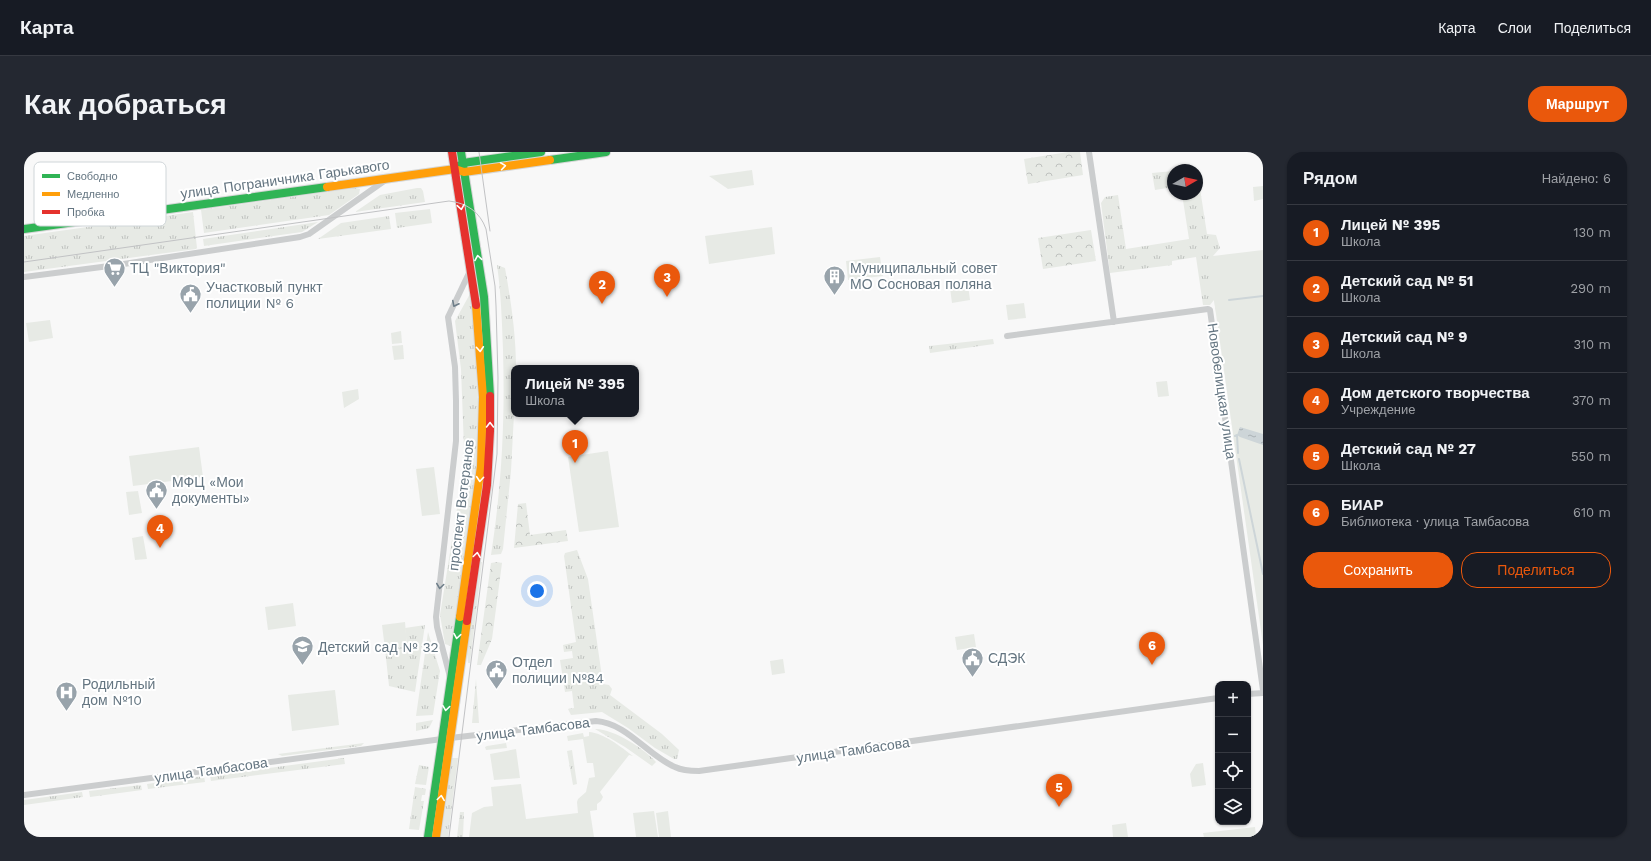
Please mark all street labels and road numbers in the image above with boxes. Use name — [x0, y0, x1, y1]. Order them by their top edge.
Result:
street label: улица Пограничника Гарькавого — [180, 156, 391, 202]
street label: Новобелицкая улица — [1205, 322, 1239, 460]
street label: проспект Ветеранов — [445, 438, 477, 572]
street label: улица Тамбасова — [475, 714, 591, 744]
street label: улица Тамбасова — [795, 734, 911, 766]
street label: улица Тамбасова — [153, 754, 269, 786]

